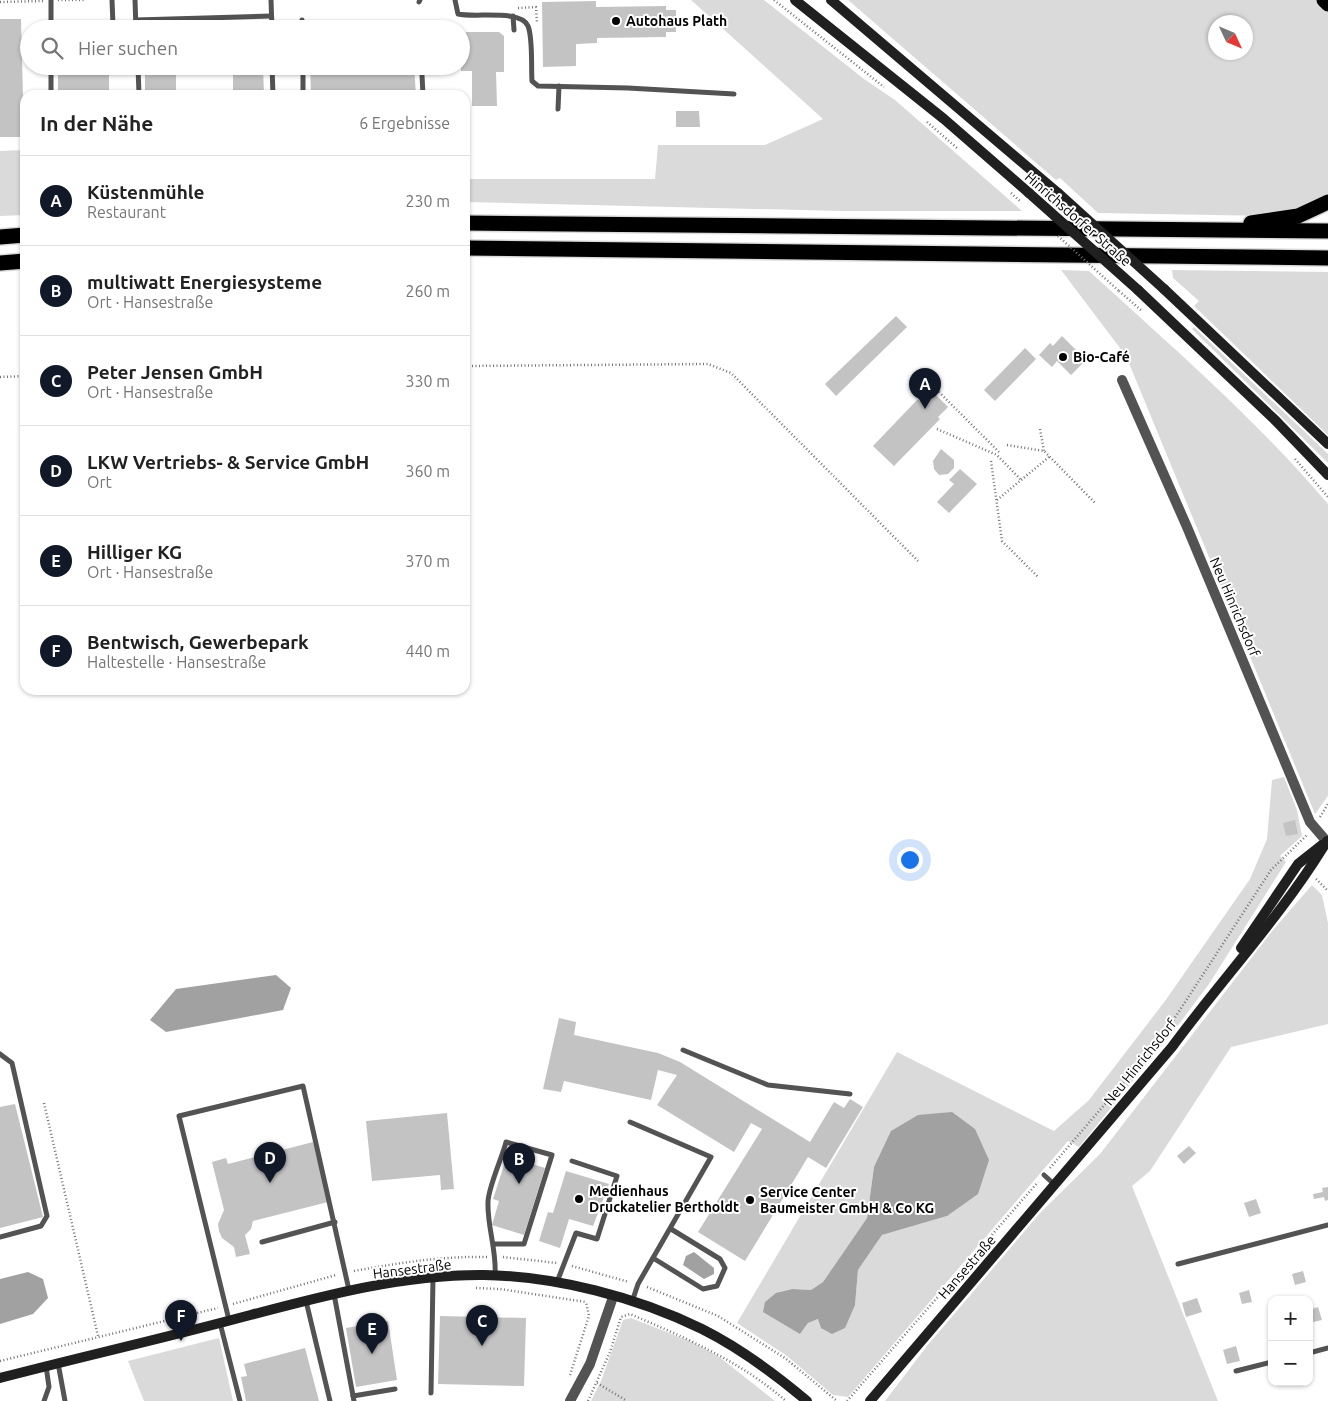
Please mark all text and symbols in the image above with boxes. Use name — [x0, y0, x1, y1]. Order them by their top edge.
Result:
place label: Autohaus Plath — [626, 13, 727, 29]
marker: Autohaus Plath — [610, 15, 622, 27]
north arrow — [1208, 15, 1253, 60]
search box — [20, 20, 470, 75]
icon: search — [38, 34, 66, 62]
text: Hier suchen — [78, 37, 178, 59]
text: In der Nähe — [40, 111, 153, 135]
text: 6 Ergebnisse — [359, 114, 450, 132]
street label: Hinrichsdorfer Straße — [1022, 169, 1134, 269]
text: Küstenmühle — [87, 181, 204, 203]
text: A — [50, 192, 62, 210]
text: 230 m — [405, 192, 450, 210]
text: Restaurant — [87, 203, 166, 221]
text: multiwatt Energiesysteme — [87, 271, 322, 293]
text: B — [51, 282, 61, 300]
text: 260 m — [405, 282, 450, 300]
text: Ort · Hansestraße — [87, 293, 213, 311]
place label: Bio-Café — [1073, 349, 1130, 365]
marker: Bio-Café — [1057, 351, 1069, 363]
text: Peter Jensen GmbH — [87, 361, 263, 383]
pin: A — [909, 368, 941, 409]
text: C — [51, 372, 61, 390]
text: 330 m — [405, 372, 450, 390]
text: Ort · Hansestraße — [87, 383, 213, 401]
text: LKW Vertriebs- & Service GmbH — [87, 451, 369, 473]
text: D — [50, 462, 62, 480]
text: 360 m — [405, 462, 450, 480]
text: Ort — [87, 473, 112, 491]
text: Hilliger KG — [87, 541, 182, 563]
text: E — [51, 552, 61, 570]
text: 370 m — [405, 552, 450, 570]
street label: Neu Hinrichsdorf — [1207, 555, 1263, 660]
text: Ort · Hansestraße — [87, 563, 213, 581]
text: Bentwisch, Gewerbepark — [87, 631, 309, 653]
text: F — [52, 642, 61, 660]
text: 440 m — [405, 642, 450, 660]
text: Haltestelle · Hansestraße — [87, 653, 266, 671]
your location — [897, 847, 923, 873]
street label: Neu Hinrichsdorf — [1100, 1015, 1180, 1108]
pin: D — [254, 1142, 286, 1183]
pin: B — [503, 1143, 535, 1184]
place label: Medienhaus Druckatelier Bertholdt — [589, 1183, 739, 1215]
place label: Service Center Baumeister GmbH & Co KG — [760, 1184, 934, 1216]
marker: Medienhaus Druckatelier Bertholdt — [573, 1193, 585, 1205]
marker: Service Center Baumeister GmbH & Co KG — [744, 1194, 756, 1206]
street label: Hansestraße — [935, 1232, 999, 1302]
street label: Hansestraße — [372, 1256, 452, 1282]
map controls — [1268, 1296, 1313, 1386]
button: + — [1268, 1296, 1313, 1341]
pin: F — [165, 1300, 197, 1341]
pin: C — [466, 1305, 498, 1346]
pin: E — [356, 1313, 388, 1354]
button: − — [1268, 1341, 1313, 1386]

